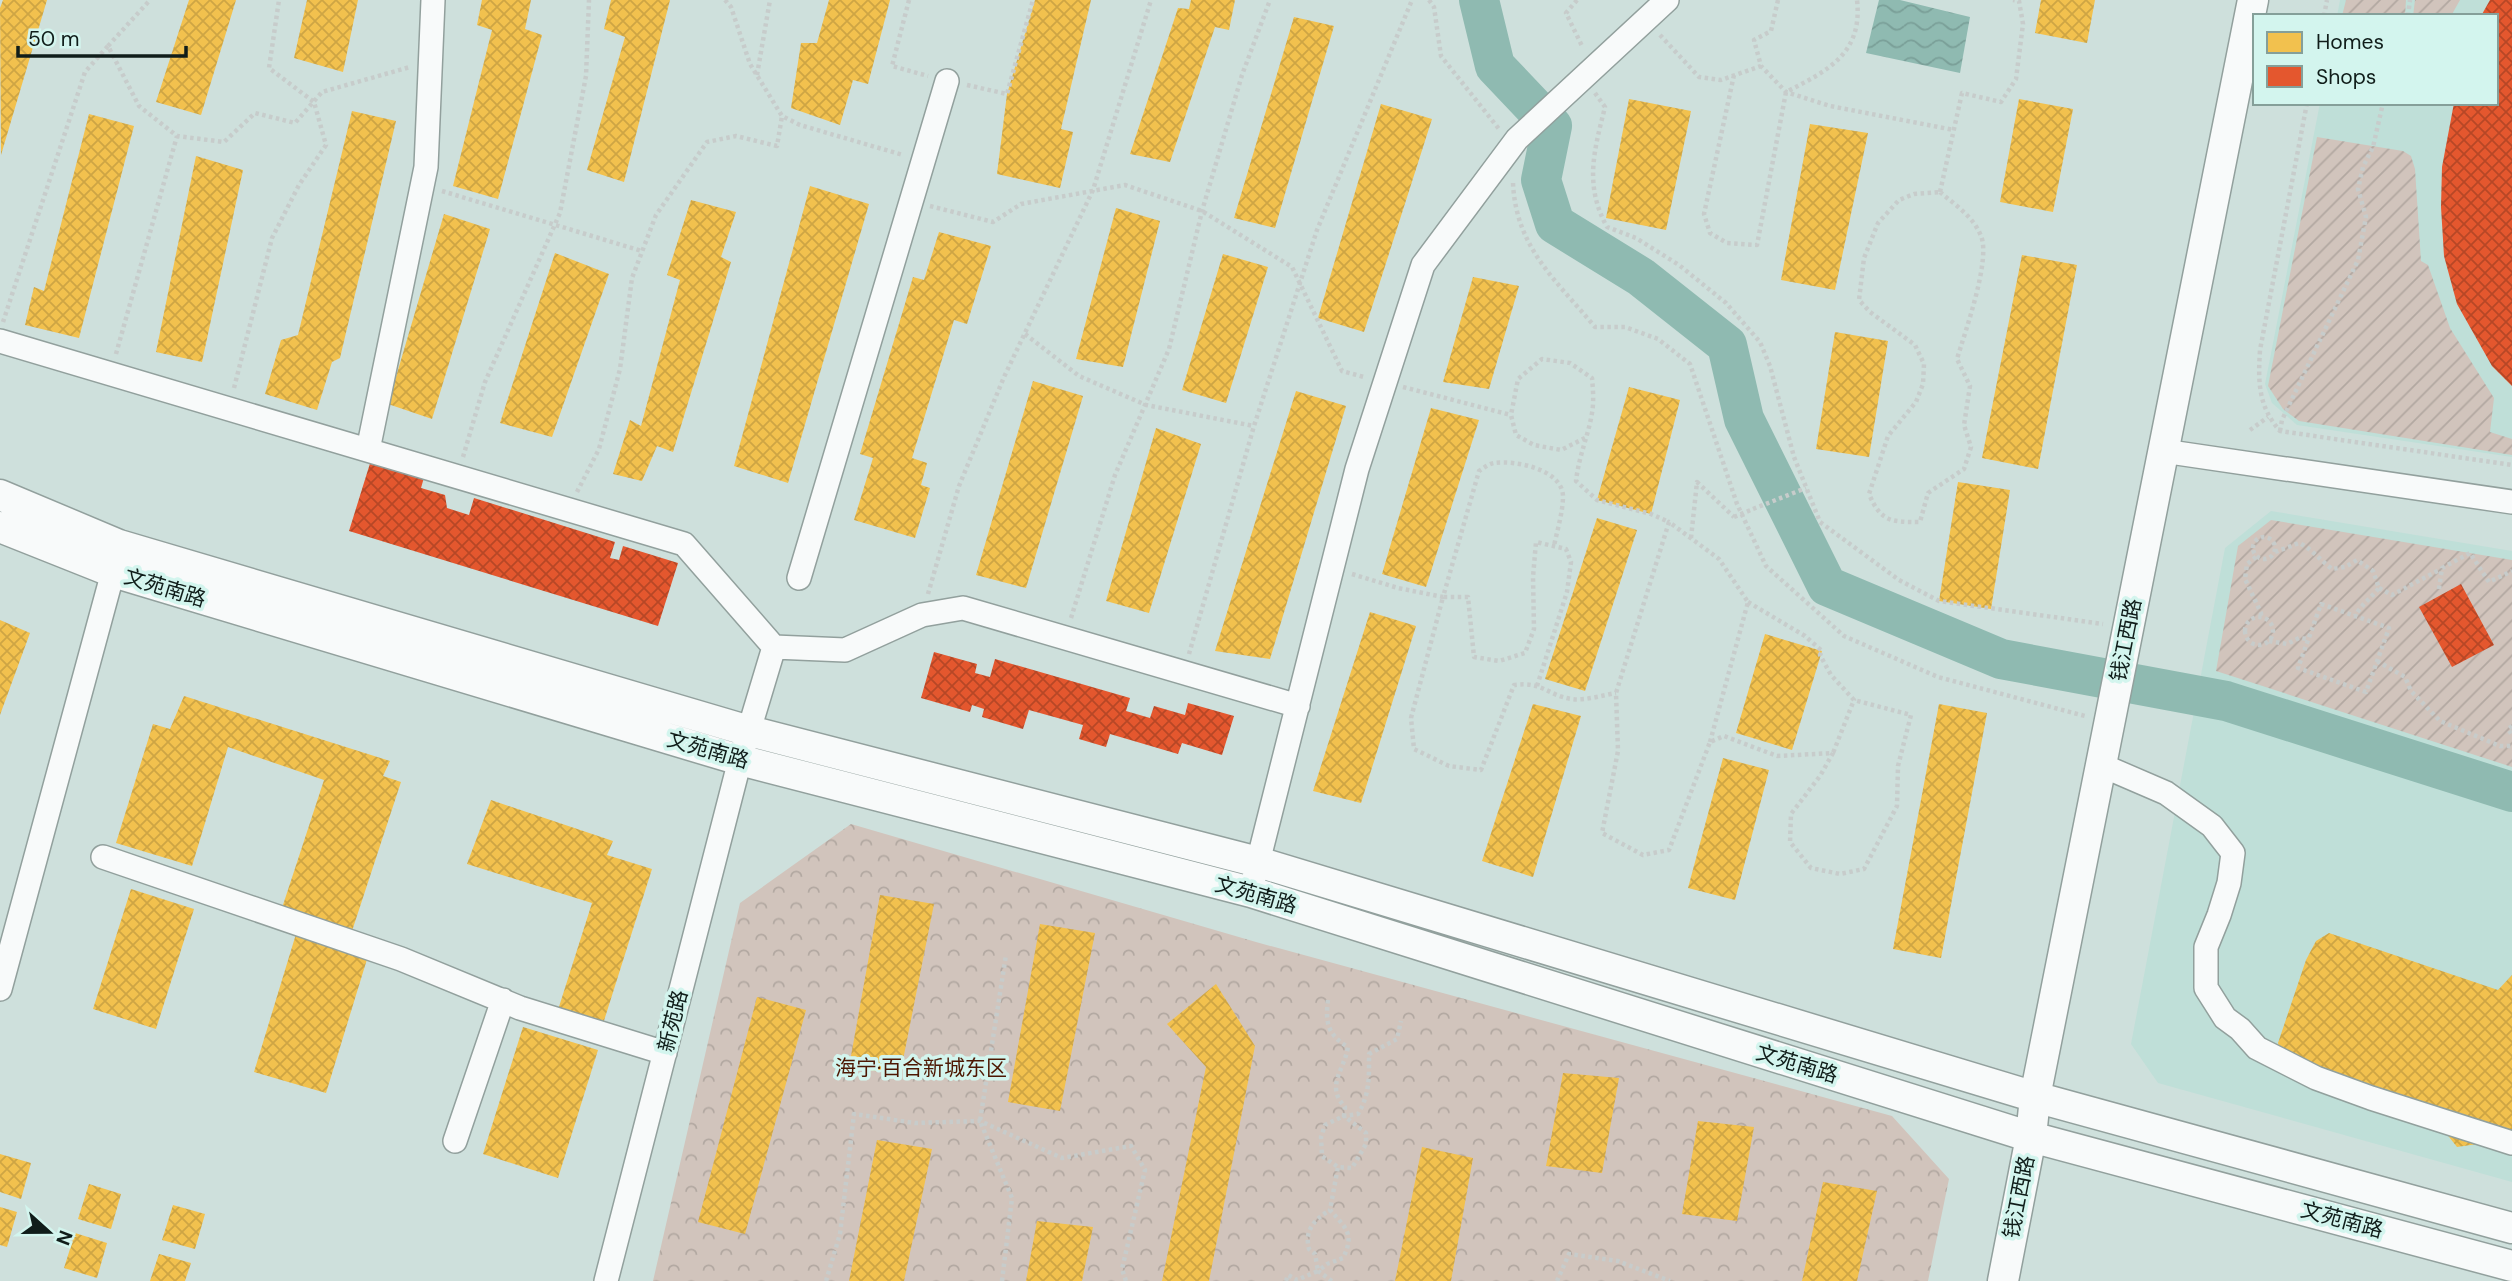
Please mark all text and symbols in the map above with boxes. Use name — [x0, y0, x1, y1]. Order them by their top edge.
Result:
scale bar — [18, 14, 186, 58]
legend — [2253, 14, 2498, 105]
text: 50 m — [28, 25, 79, 53]
text: Homes — [2316, 28, 2384, 56]
text: Shops — [2316, 63, 2376, 91]
street label: 文苑南路 — [121, 562, 209, 614]
street label: 钱江西路 — [2104, 596, 2148, 684]
street label: 文苑南路 — [664, 725, 752, 775]
street label: 文苑南路 — [1212, 870, 1300, 920]
street label: 新苑路 — [652, 987, 694, 1055]
street label: 文苑南路 — [1753, 1038, 1841, 1090]
park label: 海宁·百合新城东区 — [835, 1054, 1007, 1082]
street label: 钱江西路 — [1997, 1153, 2041, 1241]
street label: 文苑南路 — [2298, 1196, 2386, 1244]
north arrow — [14, 1197, 84, 1267]
text: N — [50, 1227, 79, 1249]

